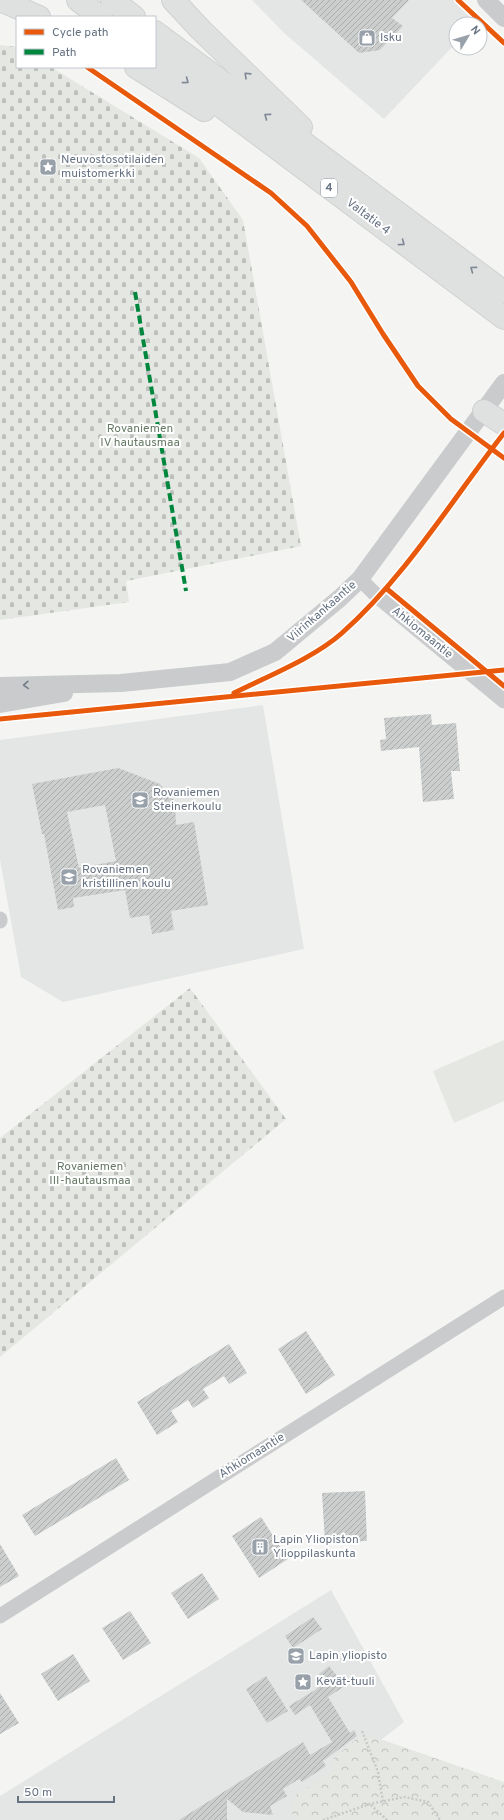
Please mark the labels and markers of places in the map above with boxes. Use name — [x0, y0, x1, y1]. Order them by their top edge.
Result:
shop icon: Isku — [357, 28, 377, 48]
place label: Isku — [380, 30, 402, 46]
place label: Neuvostosotilaiden muistomerkki — [61, 152, 164, 182]
place icon: Neuvostosotilaiden muistomerkki — [38, 157, 58, 177]
place label: Rovaniemen Steinerkoulu — [153, 785, 221, 815]
school or university icon: Rovaniemen Steinerkoulu — [130, 790, 150, 810]
place label: Rovaniemen kristillinen koulu — [82, 862, 171, 892]
school or university icon: Rovaniemen kristillinen koulu — [59, 867, 79, 887]
place label: Lapin Yliopiston Ylioppilaskunta — [273, 1532, 359, 1562]
building icon: Lapin Yliopiston Ylioppilaskunta — [250, 1537, 270, 1557]
school or university icon: Lapin yliopisto — [286, 1646, 306, 1666]
place label: Lapin yliopisto — [309, 1648, 388, 1664]
place icon: Kevät-tuuli — [293, 1672, 313, 1692]
place label: Kevät-tuuli — [316, 1674, 375, 1690]

